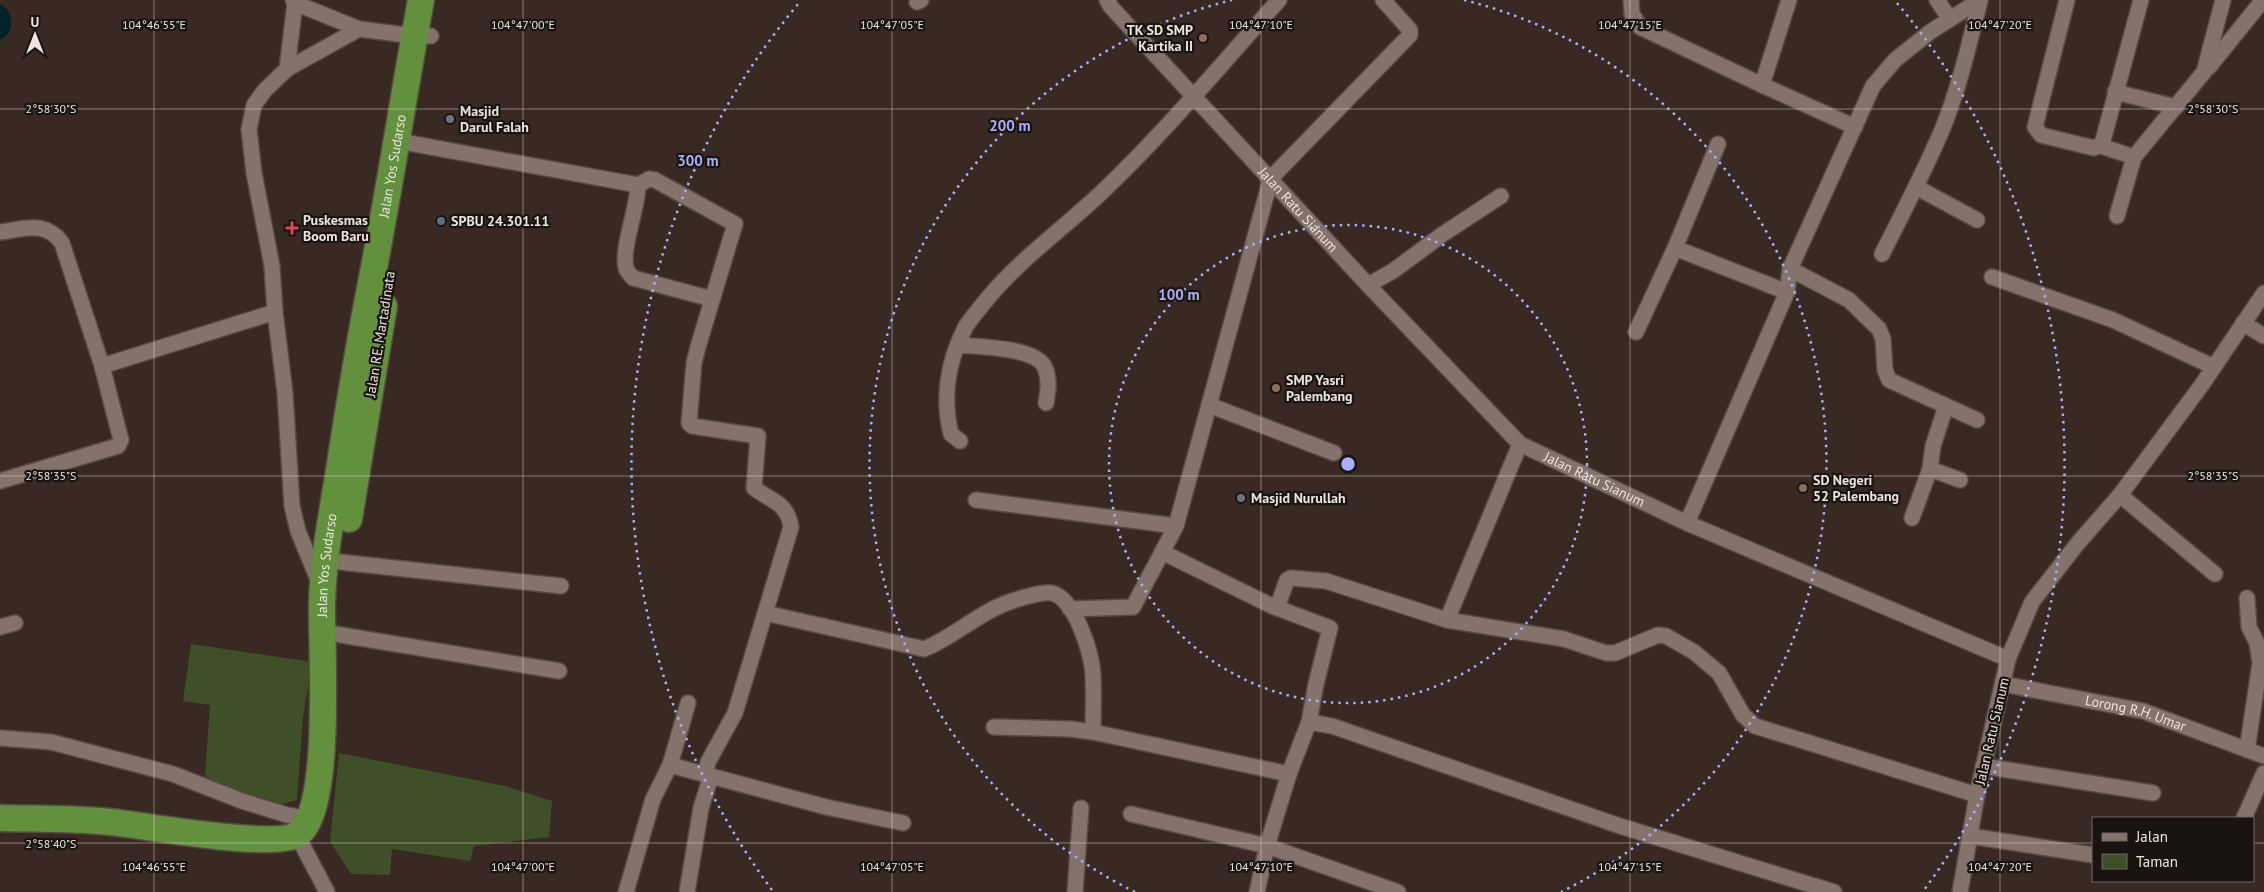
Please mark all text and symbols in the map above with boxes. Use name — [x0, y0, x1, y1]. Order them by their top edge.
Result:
north arrow — [10, 10, 60, 60]
text: U — [31, 13, 39, 31]
text: 104°46'55"E — [122, 17, 186, 32]
text: 104°47'00"E — [491, 17, 555, 32]
text: 104°47'05"E — [860, 17, 924, 32]
text: 104°47'10"E — [1229, 17, 1293, 32]
text: 104°47'15"E — [1598, 17, 1662, 32]
text: 104°47'20"E — [1968, 17, 2032, 32]
place label: TK SD SMP Kartika II — [1127, 21, 1193, 55]
marker: TK SD SMP Kartika II — [1197, 32, 1209, 44]
text: 2°58'30"S — [26, 101, 76, 116]
text: 2°58'30"S — [2188, 101, 2238, 116]
place label: Masjid Darul Falah — [460, 102, 529, 136]
street label: Jalan Yos Sudarso — [374, 113, 410, 220]
marker: Masjid Darul Falah — [444, 113, 456, 125]
text: 200 m — [989, 116, 1031, 135]
text: 300 m — [677, 151, 719, 170]
street label: Jalan Ratu Sianum — [1254, 163, 1342, 256]
place label: Puskesmas Boom Baru — [303, 211, 369, 245]
place label: SPBU 24.301.11 — [451, 212, 549, 230]
marker: SPBU 24.301.11 — [435, 215, 447, 227]
marker: Puskesmas Boom Baru — [285, 221, 299, 235]
street label: Jalan RE. Martadinata — [361, 270, 399, 399]
text: 100 m — [1158, 285, 1200, 304]
place label: SMP Yasri Palembang — [1286, 371, 1353, 405]
marker: SMP Yasri Palembang — [1270, 382, 1282, 394]
street label: Jalan Ratu Sianum — [1540, 447, 1648, 511]
centre of rings — [1339, 455, 1357, 473]
text: 2°58'35"S — [26, 468, 76, 483]
text: 2°58'35"S — [2188, 468, 2238, 483]
place label: SD Negeri 52 Palembang — [1813, 471, 1899, 505]
marker: SD Negeri 52 Palembang — [1797, 482, 1809, 494]
place label: Masjid Nurullah — [1251, 489, 1346, 507]
marker: Masjid Nurullah — [1235, 492, 1247, 504]
street label: Jalan Yos Sudarso — [313, 512, 341, 618]
street label: Jalan Ratu Sianum — [1971, 676, 2013, 787]
street label: Lorong R.H. Umar — [2084, 691, 2189, 735]
legend — [2092, 817, 2254, 882]
text: Jalan — [2135, 827, 2168, 846]
text: 2°58'40"S — [26, 836, 76, 851]
text: Taman — [2136, 852, 2178, 871]
text: 104°46'55"E — [122, 859, 186, 874]
text: 104°47'00"E — [491, 859, 555, 874]
text: 104°47'05"E — [860, 859, 924, 874]
text: 104°47'10"E — [1229, 859, 1293, 874]
text: 104°47'15"E — [1598, 859, 1662, 874]
text: 104°47'20"E — [1968, 859, 2032, 874]

